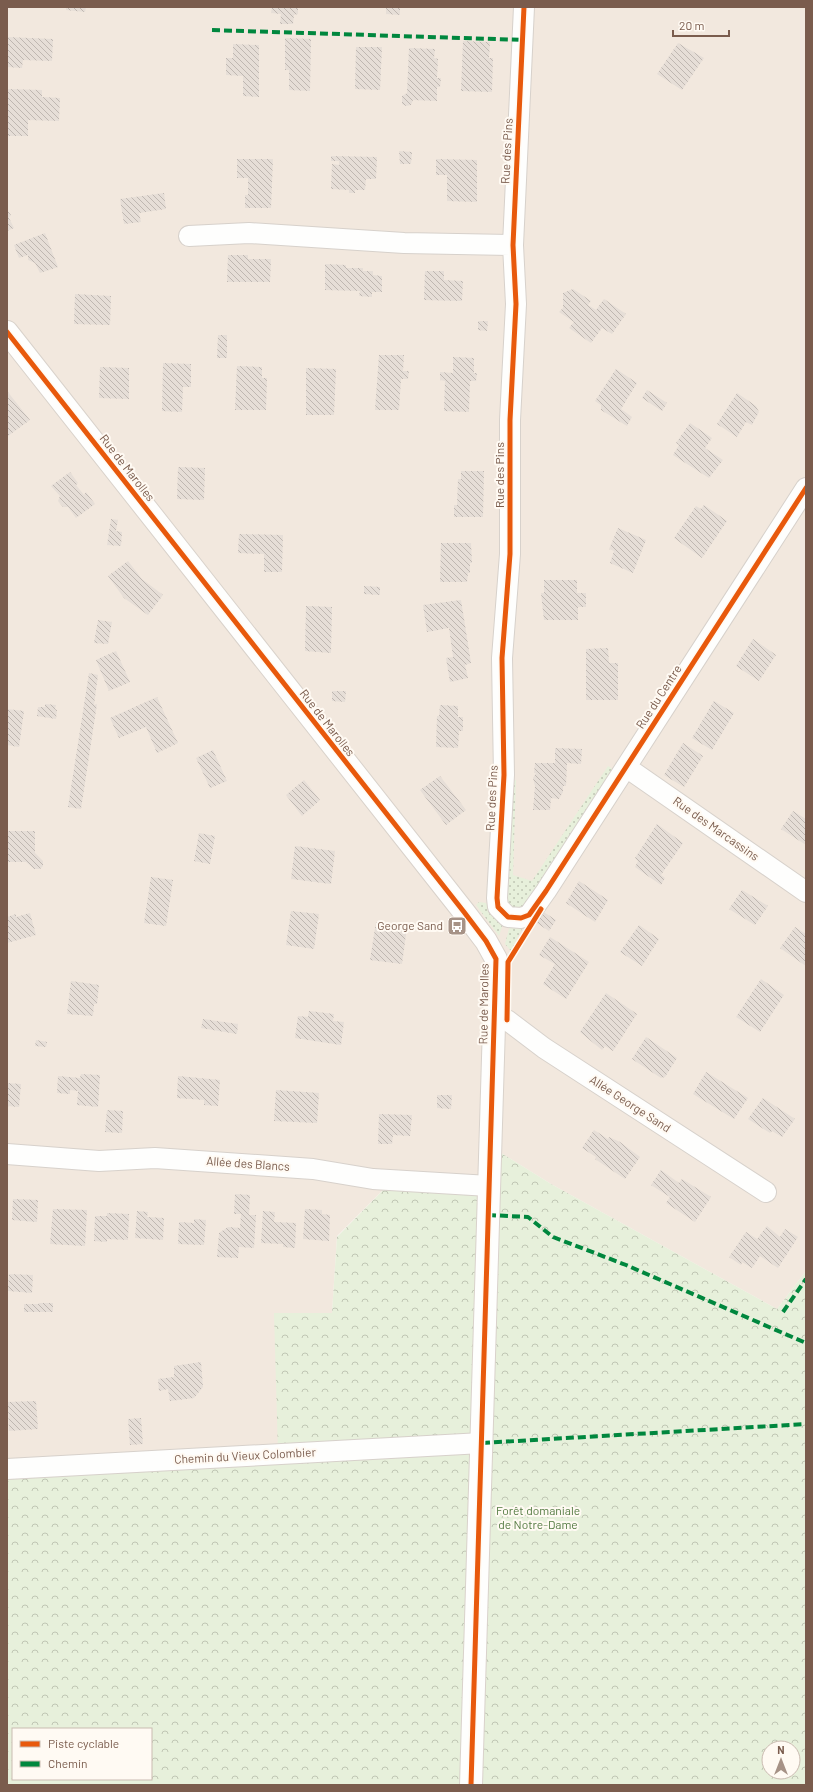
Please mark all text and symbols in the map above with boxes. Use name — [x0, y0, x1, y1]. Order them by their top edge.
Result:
scale bar — [673, 12, 729, 38]
text: 20 m — [679, 18, 705, 32]
street label: Rue des Pins — [497, 117, 515, 184]
street label: Rue de Marolles — [97, 431, 158, 504]
street label: Rue des Pins — [492, 442, 506, 508]
street label: Rue du Centre — [632, 662, 684, 731]
street label: Rue de Marolles — [297, 686, 358, 759]
street label: Rue des Pins — [482, 764, 500, 831]
street label: Rue des Marcassins — [671, 793, 762, 863]
bus stop icon: George Sand — [446, 915, 468, 937]
place label: George Sand — [377, 918, 443, 932]
street label: Rue de Marolles — [475, 963, 491, 1045]
street label: Allée George Sand — [587, 1072, 674, 1135]
street label: Allée des Blancs — [206, 1153, 291, 1173]
street label: Chemin du Vieux Colombier — [174, 1444, 317, 1466]
park label: Forêt domaniale de Notre-Dame — [496, 1503, 580, 1531]
legend — [12, 1728, 152, 1780]
text: Piste cyclable — [48, 1736, 119, 1750]
north arrow — [761, 1740, 801, 1780]
text: N — [777, 1743, 785, 1756]
text: Chemin — [48, 1756, 88, 1770]

